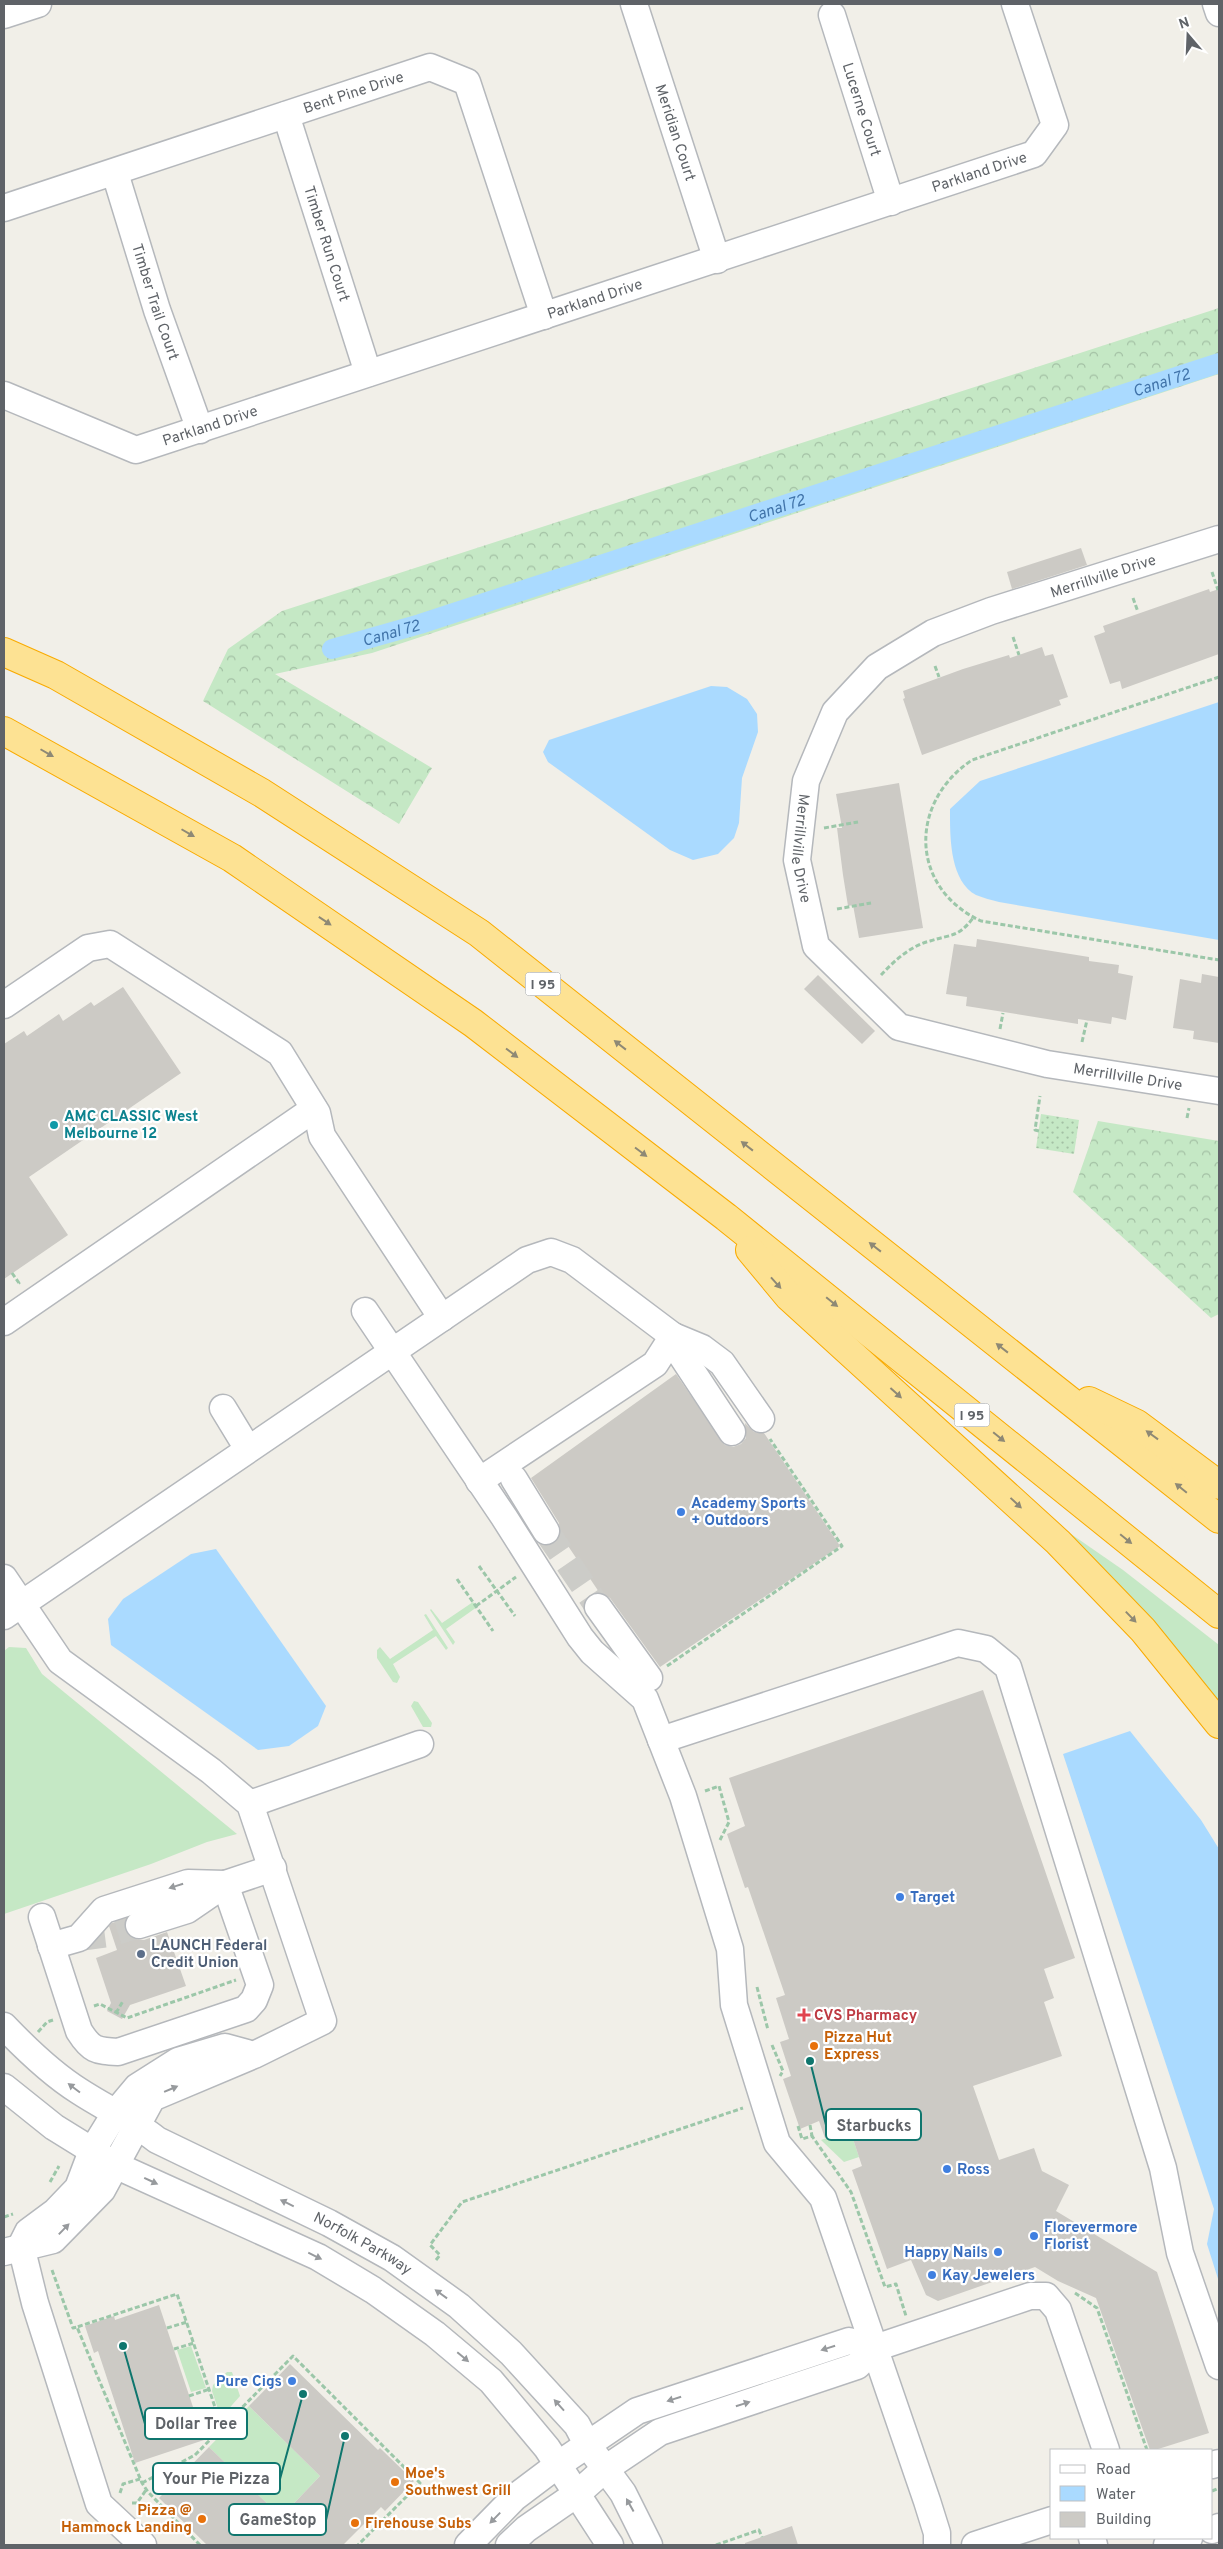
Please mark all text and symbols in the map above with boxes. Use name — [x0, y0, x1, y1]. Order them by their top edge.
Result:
north arrow — [1163, 10, 1213, 60]
text: N — [1177, 14, 1192, 34]
street label: Lucerne Court — [837, 61, 884, 159]
street label: Bent Pine Drive — [301, 68, 407, 119]
street label: Meridian Court — [650, 82, 699, 184]
street label: Parkland Drive — [930, 149, 1030, 198]
street label: Timber Run Court — [298, 184, 353, 304]
street label: Timber Trail Court — [126, 242, 182, 363]
street label: Parkland Drive — [545, 276, 645, 325]
water label: Canal 72 — [1130, 365, 1194, 403]
street label: Parkland Drive — [160, 402, 261, 452]
water label: Canal 72 — [745, 491, 809, 528]
street label: Merrillville Drive — [1048, 551, 1159, 603]
water label: Canal 72 — [360, 616, 423, 652]
one-way arrow — [40, 749, 54, 757]
street label: Merrillville Drive — [785, 793, 814, 905]
one-way arrow — [182, 829, 195, 838]
one-way arrow — [318, 917, 331, 926]
road number: I 95 — [526, 972, 560, 996]
one-way arrow — [613, 1040, 627, 1050]
one-way arrow — [505, 1047, 518, 1058]
street label: Merrillville Drive — [1072, 1060, 1183, 1096]
place label: AMC CLASSIC West Melbourne 12 — [64, 1108, 198, 1144]
marker: AMC CLASSIC West Melbourne 12 — [48, 1119, 60, 1131]
one-way arrow — [740, 1141, 754, 1151]
one-way arrow — [634, 1146, 647, 1157]
one-way arrow — [868, 1242, 881, 1252]
one-way arrow — [770, 1277, 782, 1289]
one-way arrow — [825, 1297, 838, 1308]
one-way arrow — [995, 1343, 1009, 1353]
one-way arrow — [889, 1388, 902, 1399]
road number: I 95 — [954, 1404, 990, 1426]
one-way arrow — [1145, 1430, 1159, 1440]
one-way arrow — [992, 1431, 1005, 1442]
one-way arrow — [1175, 1483, 1188, 1494]
place label: Academy Sports + Outdoors — [691, 1495, 806, 1531]
one-way arrow — [1009, 1497, 1021, 1509]
marker: Academy Sports + Outdoors — [675, 1506, 687, 1518]
one-way arrow — [1119, 1533, 1132, 1544]
one-way arrow — [1125, 1611, 1137, 1623]
one-way arrow — [169, 1883, 184, 1890]
place label: Target — [910, 1889, 955, 1908]
marker: Target — [894, 1891, 906, 1903]
place label: LAUNCH Federal Credit Union — [151, 1937, 267, 1973]
marker: LAUNCH Federal Credit Union — [135, 1948, 147, 1960]
place label: CVS Pharmacy — [814, 2007, 918, 2026]
marker: CVS Pharmacy — [798, 2009, 810, 2021]
place label: Pizza Hut Express — [824, 2029, 892, 2065]
marker: Pizza Hut Express — [808, 2040, 820, 2052]
one-way arrow — [68, 2082, 81, 2093]
one-way arrow — [164, 2085, 178, 2093]
callout: Starbucks — [826, 2109, 921, 2140]
text: Starbucks — [836, 2117, 912, 2137]
place label: Ross — [957, 2161, 990, 2180]
marker: Ross — [941, 2163, 953, 2175]
one-way arrow — [144, 2178, 158, 2186]
one-way arrow — [279, 2198, 294, 2207]
street label: Norfolk Parkway — [310, 2209, 415, 2280]
place label: Florevermore Florist — [1044, 2219, 1138, 2255]
one-way arrow — [58, 2223, 70, 2235]
marker: Florevermore Florist — [1028, 2230, 1040, 2242]
place label: Happy Nails — [904, 2244, 988, 2263]
marker: Happy Nails — [992, 2246, 1004, 2258]
one-way arrow — [308, 2252, 322, 2260]
place label: Kay Jewelers — [942, 2267, 1035, 2286]
marker: Kay Jewelers — [926, 2269, 938, 2281]
one-way arrow — [434, 2289, 448, 2299]
one-way arrow — [820, 2344, 835, 2352]
one-way arrow — [456, 2352, 469, 2363]
place label: Pure Cigs — [216, 2373, 282, 2392]
marker: Pure Cigs — [286, 2375, 298, 2387]
one-way arrow — [666, 2396, 681, 2403]
one-way arrow — [553, 2400, 565, 2412]
one-way arrow — [736, 2400, 751, 2408]
callout: Dollar Tree — [145, 2408, 247, 2439]
text: Dollar Tree — [155, 2415, 237, 2435]
legend — [1050, 2449, 1213, 2539]
text: Road — [1096, 2461, 1131, 2480]
callout: Your Pie Pizza — [153, 2463, 280, 2494]
place label: Moe's Southwest Grill — [405, 2465, 511, 2501]
text: Your Pie Pizza — [162, 2470, 270, 2490]
marker: Moe's Southwest Grill — [389, 2476, 401, 2488]
text: Water — [1096, 2486, 1136, 2505]
one-way arrow — [625, 2499, 634, 2512]
place label: Pizza @ Hammock Landing — [61, 2502, 192, 2538]
callout: GameStop — [229, 2504, 326, 2535]
text: GameStop — [240, 2511, 316, 2531]
one-way arrow — [489, 2511, 501, 2523]
text: Building — [1096, 2511, 1151, 2530]
marker: Pizza @ Hammock Landing — [196, 2513, 208, 2525]
place label: Firehouse Subs — [365, 2515, 472, 2534]
marker: Firehouse Subs — [349, 2517, 361, 2529]

